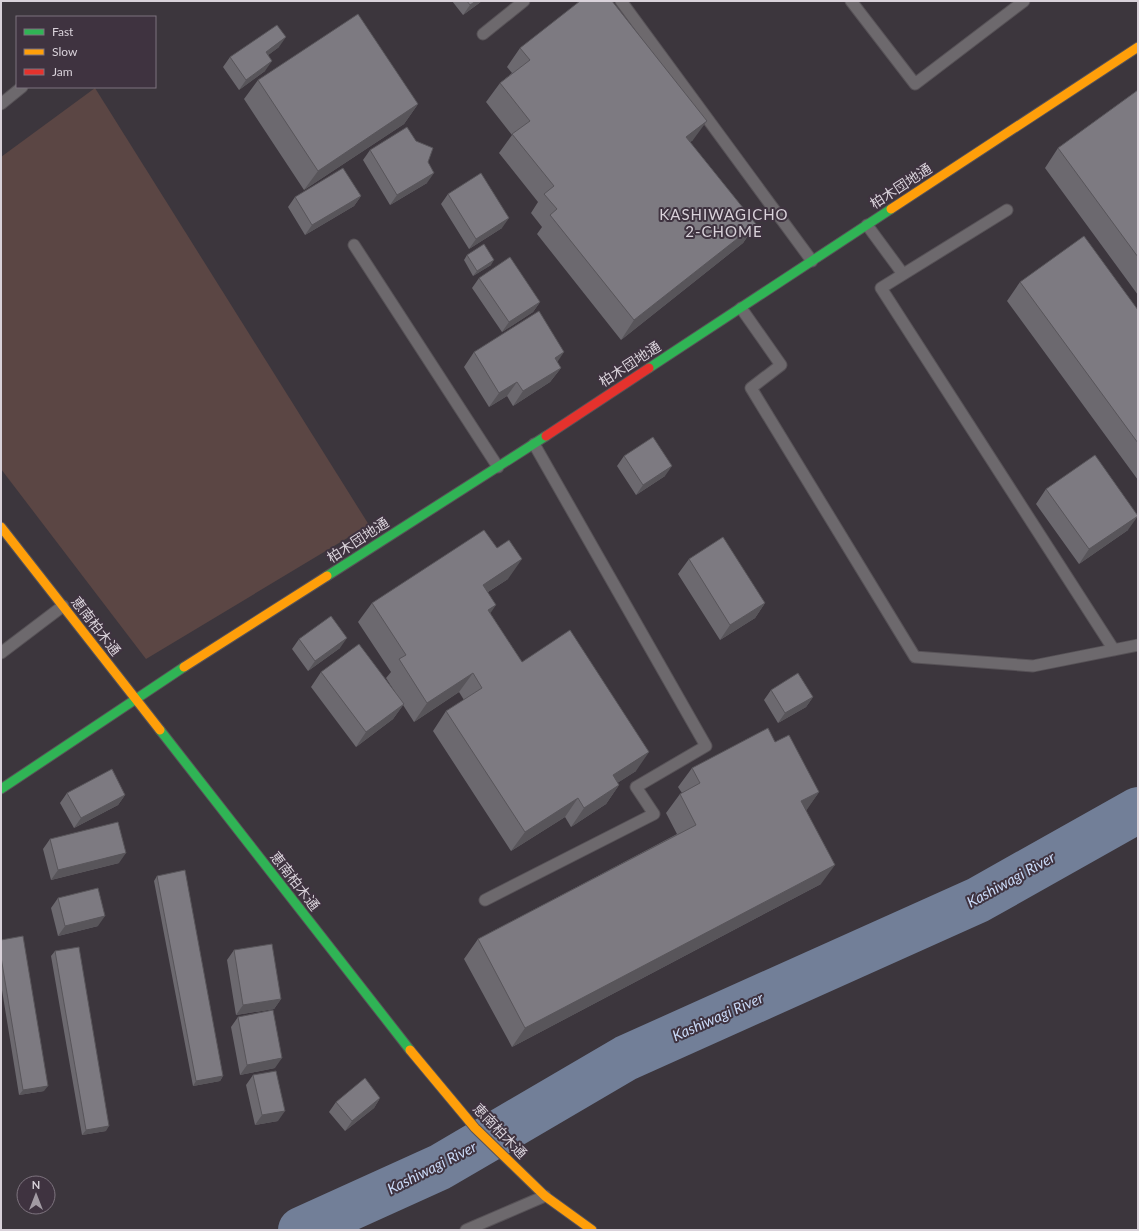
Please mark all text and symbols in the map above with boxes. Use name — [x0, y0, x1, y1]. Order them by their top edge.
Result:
legend — [16, 16, 156, 88]
text: Fast — [52, 24, 74, 39]
text: Slow — [52, 44, 78, 59]
text: Jam — [52, 64, 73, 79]
street label: 柏木団地通 — [867, 159, 935, 212]
district label: KASHIWAGICHO 2-CHOME — [659, 205, 789, 240]
street label: 柏木団地通 — [596, 337, 664, 390]
street label: 柏木団地通 — [324, 513, 392, 566]
street label: 恵南柏木通 — [68, 593, 125, 659]
water label: Kashiwagi River — [963, 847, 1058, 911]
street label: 恵南柏木通 — [267, 848, 324, 914]
water label: Kashiwagi River — [669, 988, 767, 1044]
street label: 恵南柏木通 — [470, 1100, 531, 1162]
water label: Kashiwagi River — [384, 1136, 480, 1197]
north arrow — [16, 1175, 56, 1215]
text: N — [32, 1178, 40, 1191]

